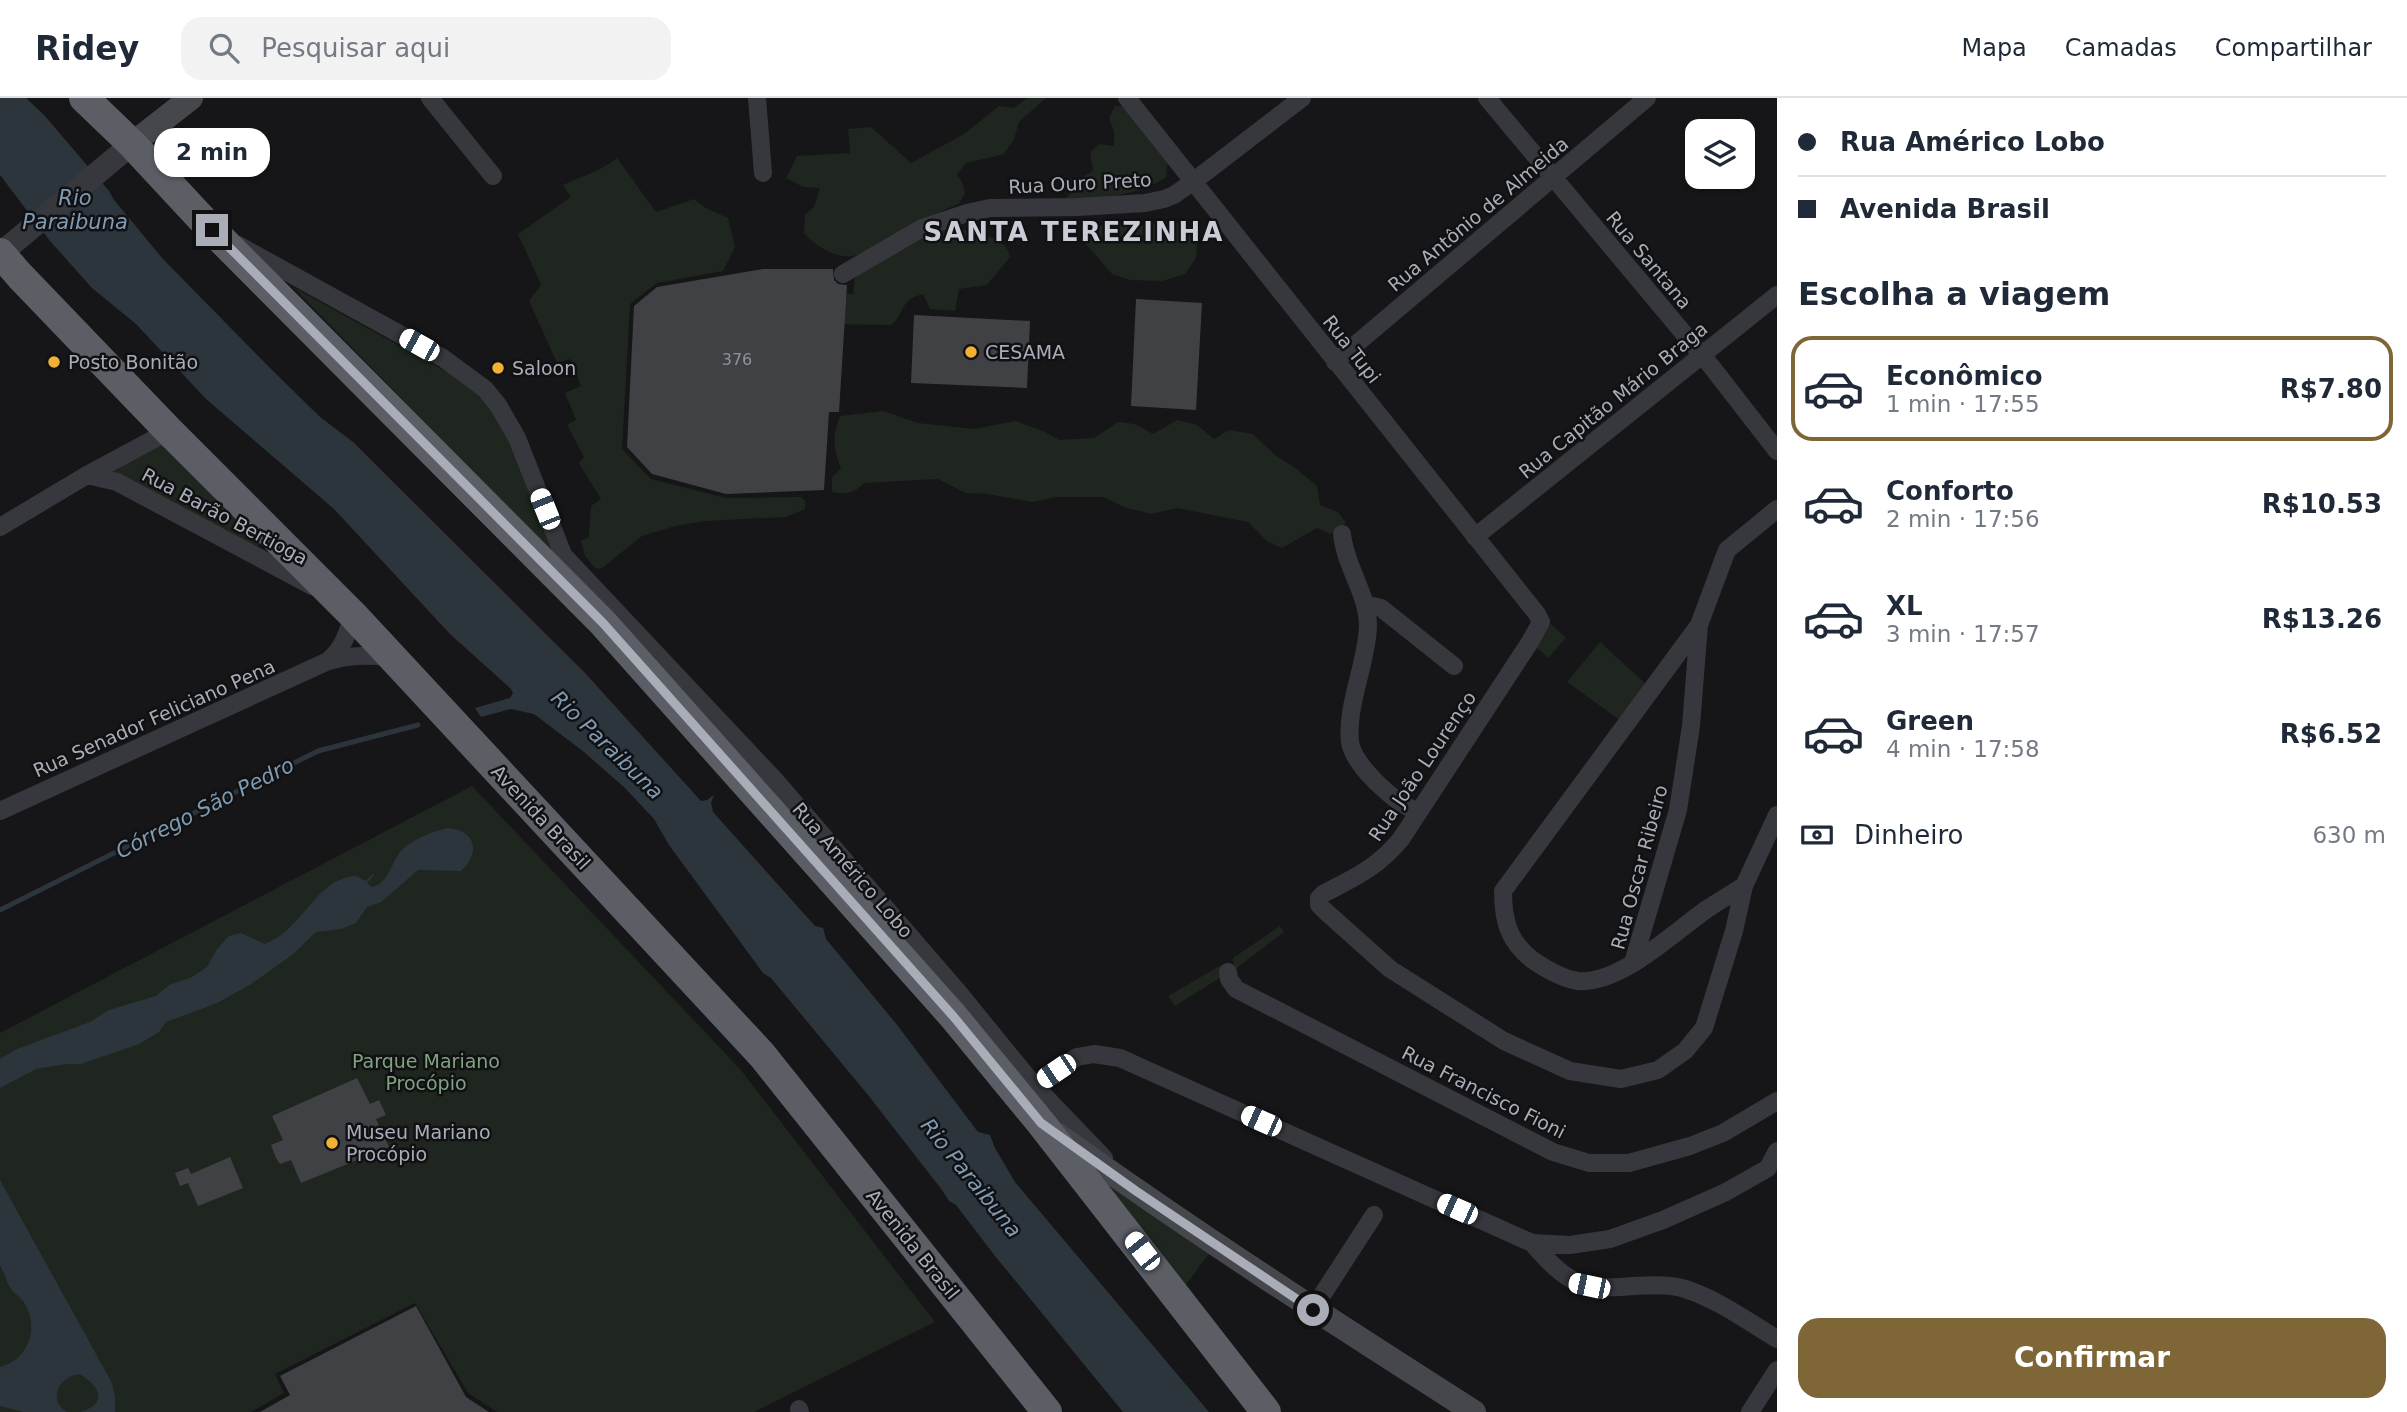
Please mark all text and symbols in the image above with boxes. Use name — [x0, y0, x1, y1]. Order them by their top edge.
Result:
search box — [181, 17, 671, 80]
text: Ridey — [35, 29, 139, 68]
icon: search — [205, 29, 243, 67]
text: Pesquisar aqui — [261, 33, 450, 63]
text: Mapa — [1961, 34, 2027, 62]
text: Camadas — [2065, 34, 2177, 62]
text: Compartilhar — [2215, 34, 2372, 62]
map controls — [1685, 119, 1755, 189]
button: layers — [1685, 119, 1755, 189]
text: Rua Américo Lobo — [1840, 127, 2105, 157]
callout: 2 min — [154, 129, 270, 178]
street label: Rua Antônio de Almeida — [1383, 132, 1573, 296]
text: 2 min — [176, 139, 248, 165]
street label: Rua Ouro Preto — [1008, 168, 1152, 198]
water label: Rio Paraibuna — [22, 186, 128, 234]
text: Avenida Brasil — [1840, 194, 2050, 224]
street label: Rua Santana — [1602, 207, 1696, 313]
route end — [196, 214, 228, 246]
district label: SANTA TEREZINHA — [924, 217, 1224, 247]
text: Escolha a viagem — [1798, 275, 2110, 313]
street label: Rua Tupi — [1319, 311, 1385, 387]
street label: Rua Capitão Mário Braga — [1514, 317, 1712, 483]
car — [396, 326, 443, 364]
place label: CESAMA — [985, 341, 1065, 363]
marker: CESAMA — [963, 344, 979, 360]
house number: 376 — [722, 350, 752, 369]
place label: Posto Bonitão — [68, 351, 198, 373]
marker: Posto Bonitão — [46, 354, 62, 370]
place label: Saloon — [512, 357, 576, 379]
icon: car — [1802, 357, 1865, 420]
marker: Saloon — [490, 360, 506, 376]
text: Econômico — [1886, 361, 2043, 391]
text: R$7.80 — [2280, 374, 2382, 404]
text: 1 min · 17:55 — [1886, 391, 2040, 417]
street label: Rua Barão Bertioga — [138, 463, 312, 569]
icon: car — [1802, 472, 1865, 535]
text: Conforto — [1886, 476, 2014, 506]
car — [528, 486, 563, 532]
text: R$10.53 — [2262, 489, 2382, 519]
text: 2 min · 17:56 — [1886, 506, 2040, 532]
icon: car — [1802, 587, 1865, 650]
text: XL — [1886, 591, 1923, 621]
text: R$13.26 — [2262, 604, 2382, 634]
text: 3 min · 17:57 — [1886, 621, 2040, 647]
street label: Rua Senador Feliciano Pena — [30, 655, 278, 781]
water label: Rio Paraibuna — [546, 686, 668, 804]
street label: Rua João Lourenço — [1364, 687, 1480, 845]
icon: car — [1802, 702, 1865, 765]
text: Green — [1886, 706, 1974, 736]
text: R$6.52 — [2280, 719, 2382, 749]
text: 4 min · 17:58 — [1886, 736, 2040, 762]
water label: Córrego São Pedro — [112, 753, 298, 863]
street label: Avenida Brasil — [487, 760, 595, 874]
street label: Rua Oscar Ribeiro — [1606, 782, 1672, 952]
street label: Rua Américo Lobo — [788, 798, 918, 942]
icon: cash — [1798, 816, 1836, 854]
text: Dinheiro — [1854, 820, 1963, 850]
text: 630 m — [2312, 822, 2386, 848]
street label: Rua Francisco Fioni — [1399, 1041, 1569, 1143]
park label: Parque Mariano Procópio — [352, 1050, 500, 1094]
car — [1033, 1051, 1080, 1091]
car — [1238, 1103, 1285, 1139]
water label: Rio Paraibuna — [916, 1114, 1026, 1242]
place label: Museu Mariano Procópio — [346, 1121, 491, 1165]
marker: Museu Mariano Procópio — [324, 1135, 340, 1151]
street label: Avenida Brasil — [862, 1185, 964, 1303]
car — [1434, 1191, 1481, 1227]
car — [1121, 1228, 1164, 1274]
car — [1567, 1271, 1612, 1301]
route start — [1297, 1294, 1329, 1326]
button: Confirmar — [1798, 1318, 2386, 1398]

